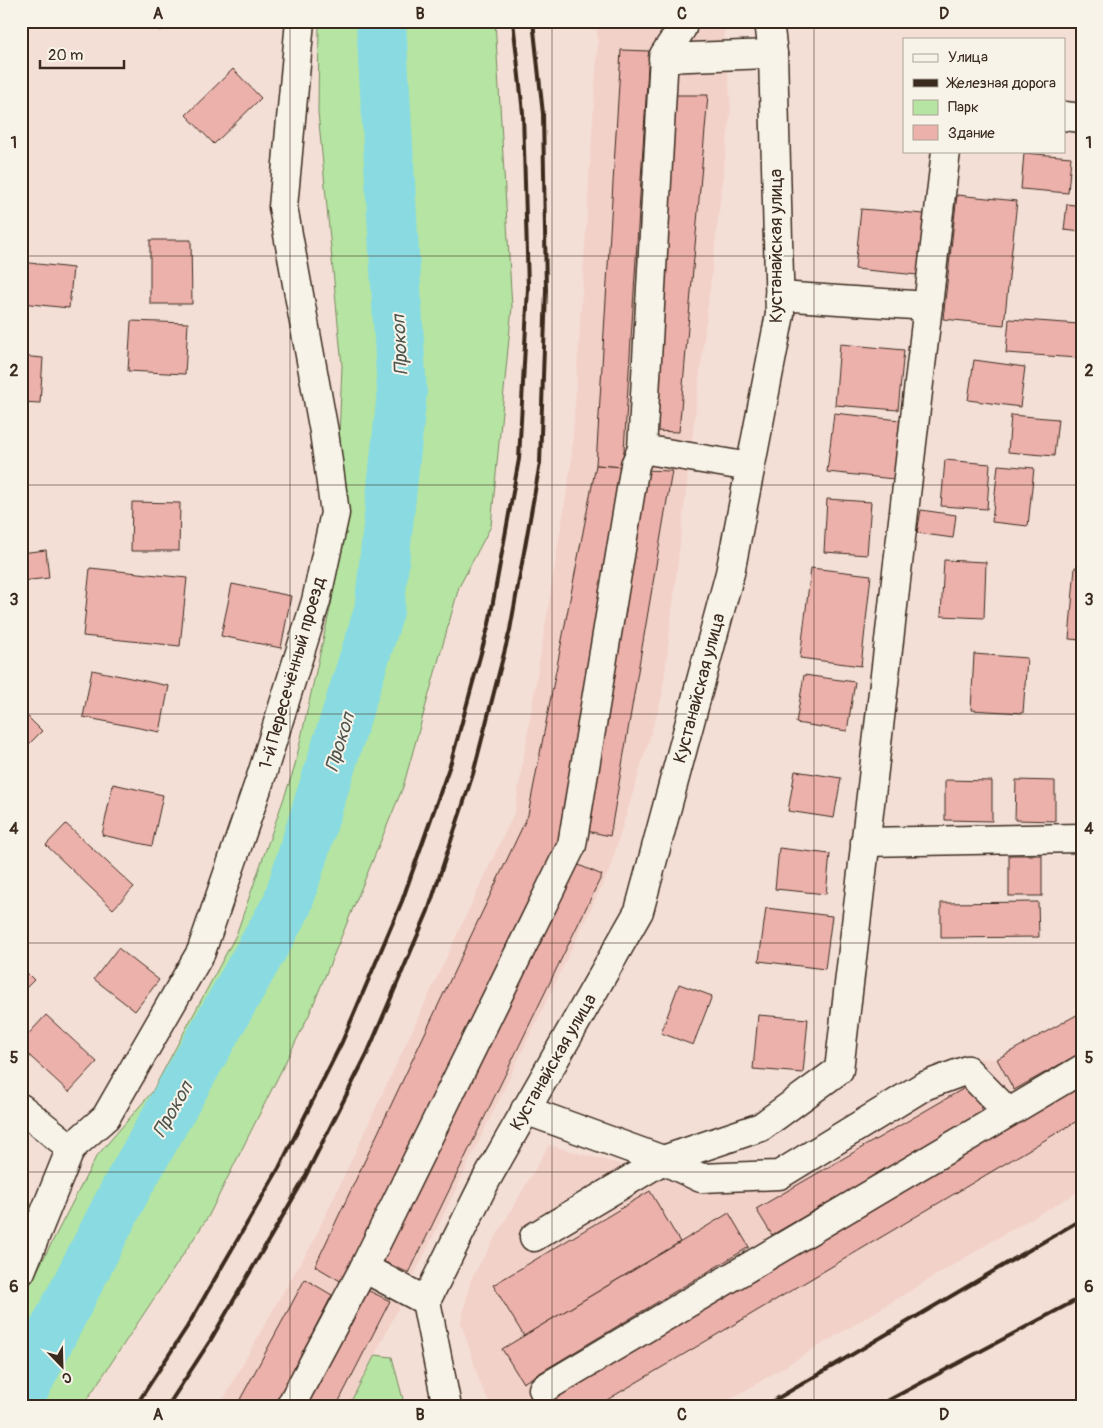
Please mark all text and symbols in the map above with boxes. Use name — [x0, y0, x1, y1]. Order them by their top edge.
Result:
text: A — [153, 4, 164, 24]
text: B — [415, 4, 425, 24]
text: C — [677, 4, 687, 24]
text: D — [939, 4, 949, 24]
scale bar — [40, 38, 124, 70]
legend — [903, 38, 1066, 152]
text: 20 m — [48, 46, 83, 65]
text: Улица — [948, 48, 988, 67]
text: Железная дорога — [946, 74, 1056, 93]
text: Парк — [948, 98, 979, 117]
text: Здание — [948, 124, 995, 143]
text: 1 — [11, 133, 17, 153]
text: 1 — [1086, 133, 1092, 153]
street label: Кустанайская улица — [765, 169, 788, 323]
water label: Прокоп — [386, 312, 414, 376]
text: 2 — [10, 361, 19, 381]
text: 2 — [1085, 361, 1094, 381]
street label: 1-й Пересечённый проезд — [254, 574, 331, 772]
text: 3 — [10, 590, 19, 610]
text: 3 — [1085, 590, 1094, 610]
street label: Кустанайская улица — [668, 611, 731, 766]
water label: Прокоп — [320, 708, 361, 775]
text: 4 — [9, 819, 19, 839]
text: 4 — [1084, 819, 1094, 839]
street label: Кустанайская улица — [505, 990, 602, 1135]
text: 5 — [10, 1048, 19, 1068]
text: 5 — [1085, 1048, 1094, 1068]
water label: Прокоп — [147, 1075, 199, 1142]
text: 6 — [9, 1277, 19, 1297]
text: 6 — [1084, 1277, 1094, 1297]
north arrow — [38, 1340, 88, 1390]
text: С — [59, 1368, 74, 1387]
text: A — [153, 1405, 164, 1425]
text: B — [415, 1405, 425, 1425]
text: C — [677, 1405, 687, 1425]
text: D — [939, 1405, 949, 1425]

